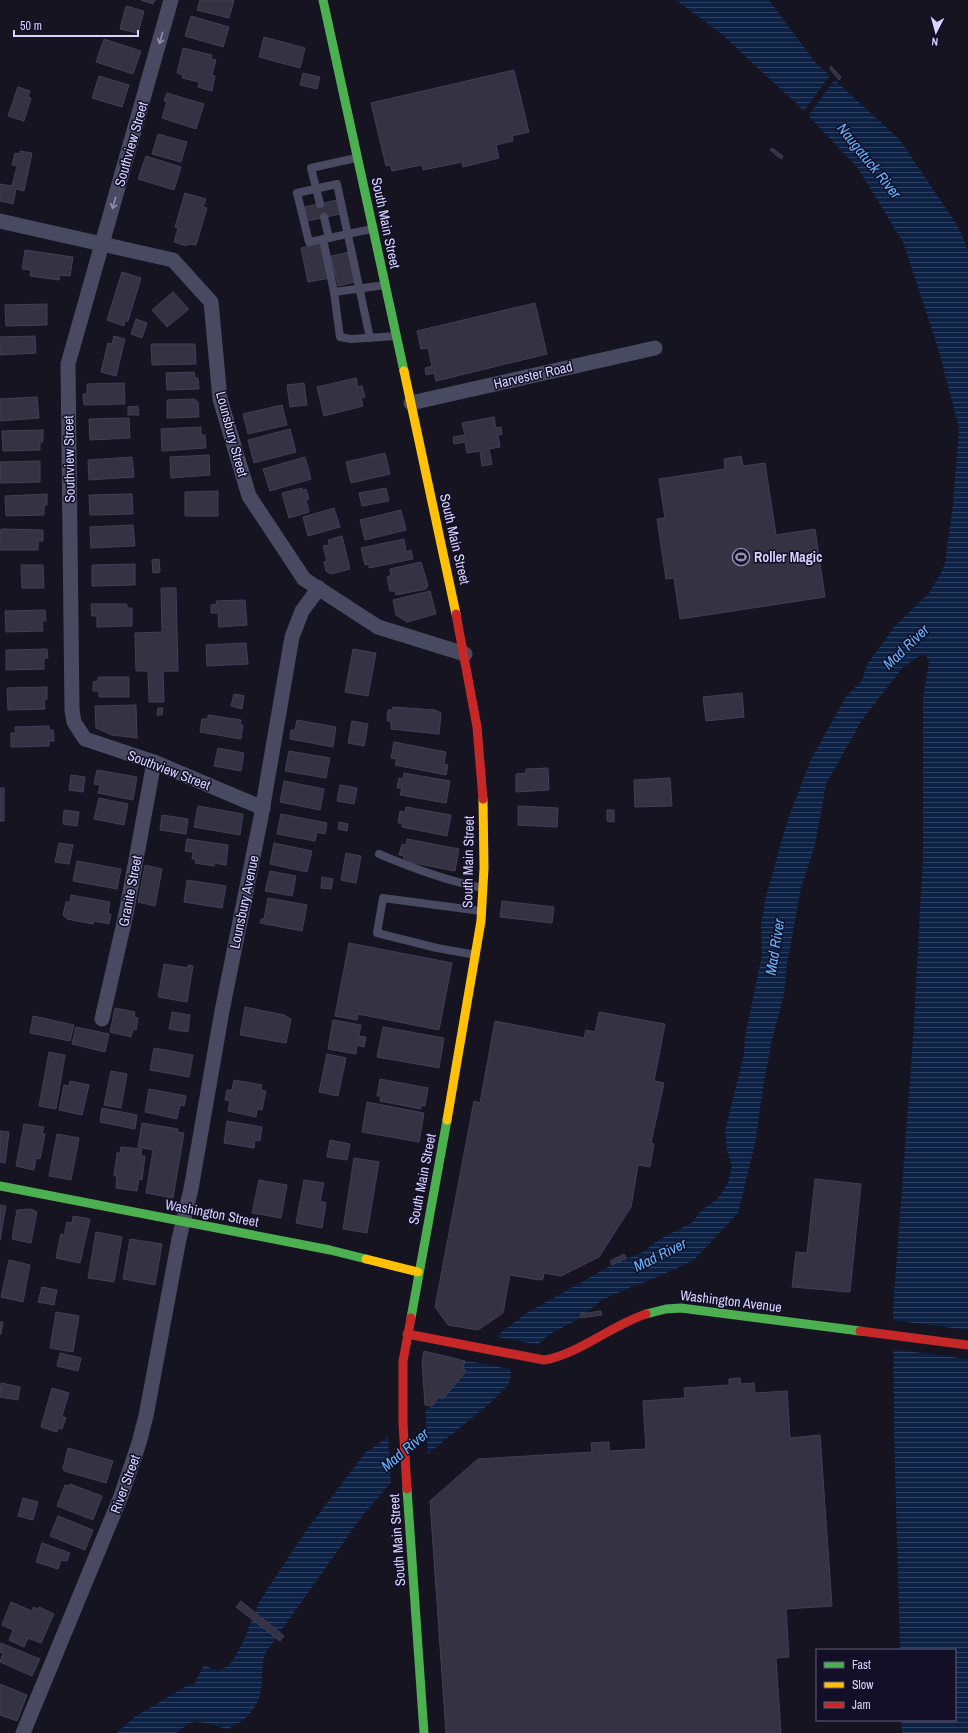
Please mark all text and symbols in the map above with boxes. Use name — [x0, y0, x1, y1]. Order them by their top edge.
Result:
scale bar — [14, 12, 138, 38]
north arrow — [916, 12, 956, 52]
text: 50 m — [20, 18, 42, 34]
one-way arrow — [157, 31, 164, 44]
text: N — [931, 35, 939, 49]
street label: Southview Street — [110, 99, 152, 189]
water label: Naugatuck River — [832, 118, 907, 204]
street label: South Main Street — [368, 176, 404, 270]
one-way arrow — [110, 196, 117, 209]
street label: Harvester Road — [492, 357, 574, 393]
street label: Lounsbury Street — [212, 389, 252, 479]
street label: Southview Street — [59, 415, 79, 503]
street label: South Main Street — [436, 492, 474, 586]
sports icon: Roller Magic — [731, 547, 751, 567]
place label: Roller Magic — [754, 548, 822, 566]
water label: Mad River — [878, 619, 934, 674]
street label: Southview Street — [125, 746, 213, 794]
street label: South Main Street — [458, 816, 478, 908]
street label: Granite Street — [114, 854, 146, 928]
street label: Lounsbury Avenue — [225, 854, 263, 950]
water label: Mad River — [760, 916, 789, 977]
street label: South Main Street — [404, 1132, 440, 1226]
street label: Washington Street — [164, 1195, 260, 1231]
water label: Mad River — [630, 1232, 691, 1276]
street label: Washington Avenue — [679, 1286, 783, 1316]
water label: Mad River — [376, 1423, 434, 1476]
street label: River Street — [106, 1452, 144, 1516]
street label: South Main Street — [385, 1493, 409, 1587]
legend — [816, 1649, 956, 1721]
text: Fast — [852, 1657, 871, 1673]
text: Slow — [852, 1677, 874, 1693]
text: Jam — [852, 1697, 871, 1713]

